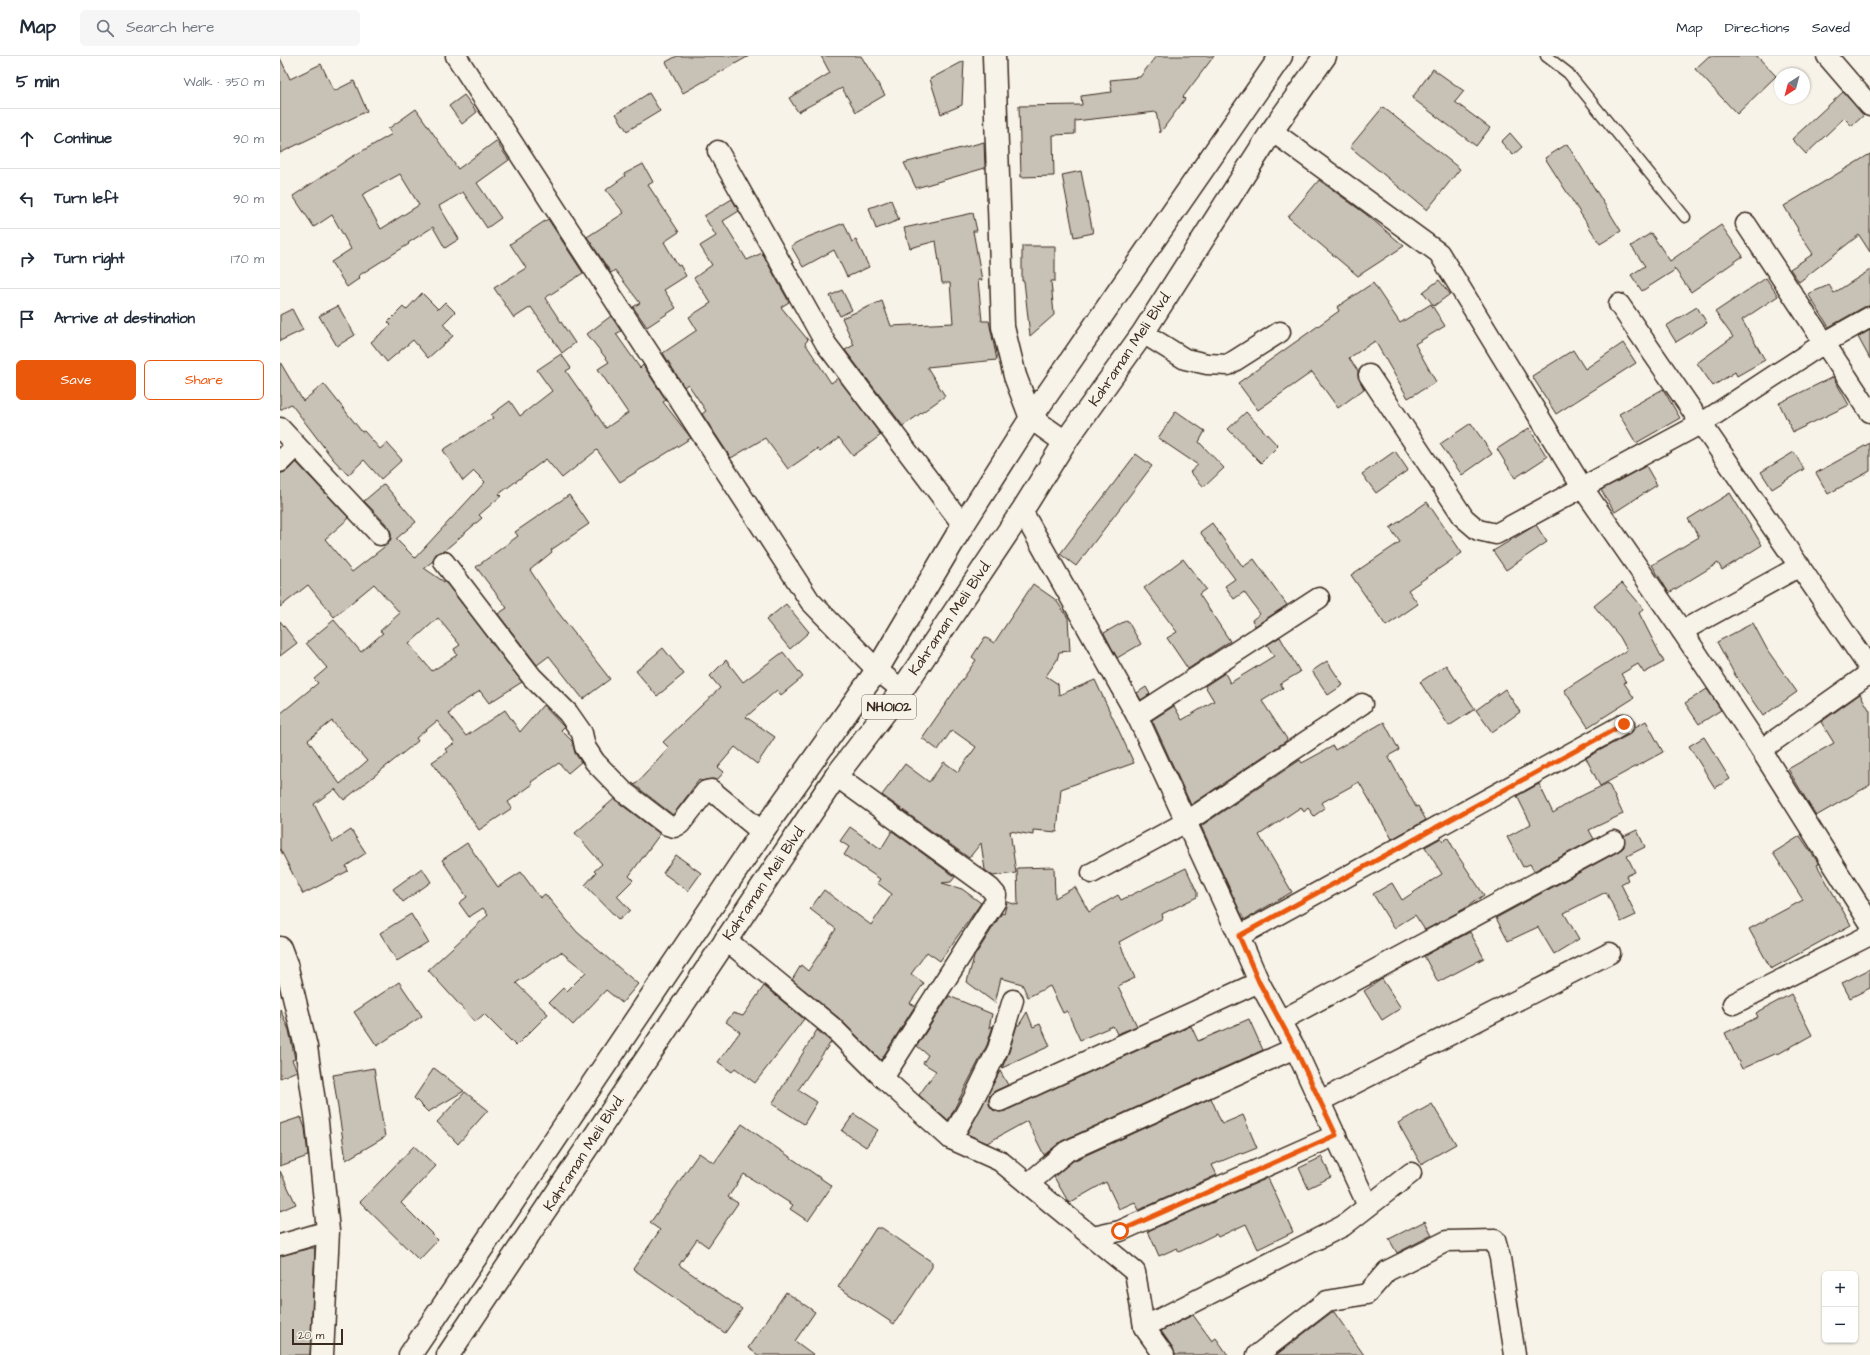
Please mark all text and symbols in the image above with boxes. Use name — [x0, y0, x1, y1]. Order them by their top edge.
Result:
search box — [80, 10, 360, 46]
text: Map — [20, 14, 56, 41]
icon: search — [94, 17, 116, 39]
text: Search here — [126, 17, 215, 38]
text: Map — [1676, 18, 1703, 38]
text: Directions — [1725, 18, 1790, 38]
text: Saved — [1812, 18, 1850, 38]
north arrow — [1774, 68, 1810, 104]
text: 5 min — [16, 70, 59, 94]
text: Walk · 350 m — [184, 73, 264, 91]
icon: ahead — [16, 128, 38, 150]
text: Continue — [54, 128, 112, 149]
text: 90 m — [233, 130, 264, 148]
icon: left — [16, 188, 38, 210]
text: Turn left — [54, 188, 118, 209]
text: 90 m — [233, 190, 264, 208]
icon: right — [16, 248, 38, 270]
text: Turn right — [54, 248, 125, 269]
text: 170 m — [231, 250, 264, 268]
street label: Kahraman Meli Blvd. — [1084, 287, 1176, 411]
icon: arrive — [16, 308, 38, 330]
text: Arrive at destination — [54, 308, 195, 329]
button: Save — [16, 360, 136, 400]
button: Share — [144, 360, 264, 400]
street label: Kahraman Meli Blvd. — [904, 556, 996, 680]
road number: NH0102 — [862, 695, 916, 719]
route end — [1615, 715, 1633, 733]
street label: Kahraman Meli Blvd. — [718, 821, 810, 945]
street label: Kahraman Meli Blvd. — [539, 1091, 629, 1215]
route start — [1111, 1222, 1129, 1240]
map controls — [1822, 1271, 1858, 1343]
button: + — [1822, 1271, 1858, 1307]
button: − — [1822, 1307, 1858, 1343]
scale bar — [292, 1327, 343, 1346]
text: 20 m — [298, 1328, 324, 1343]

